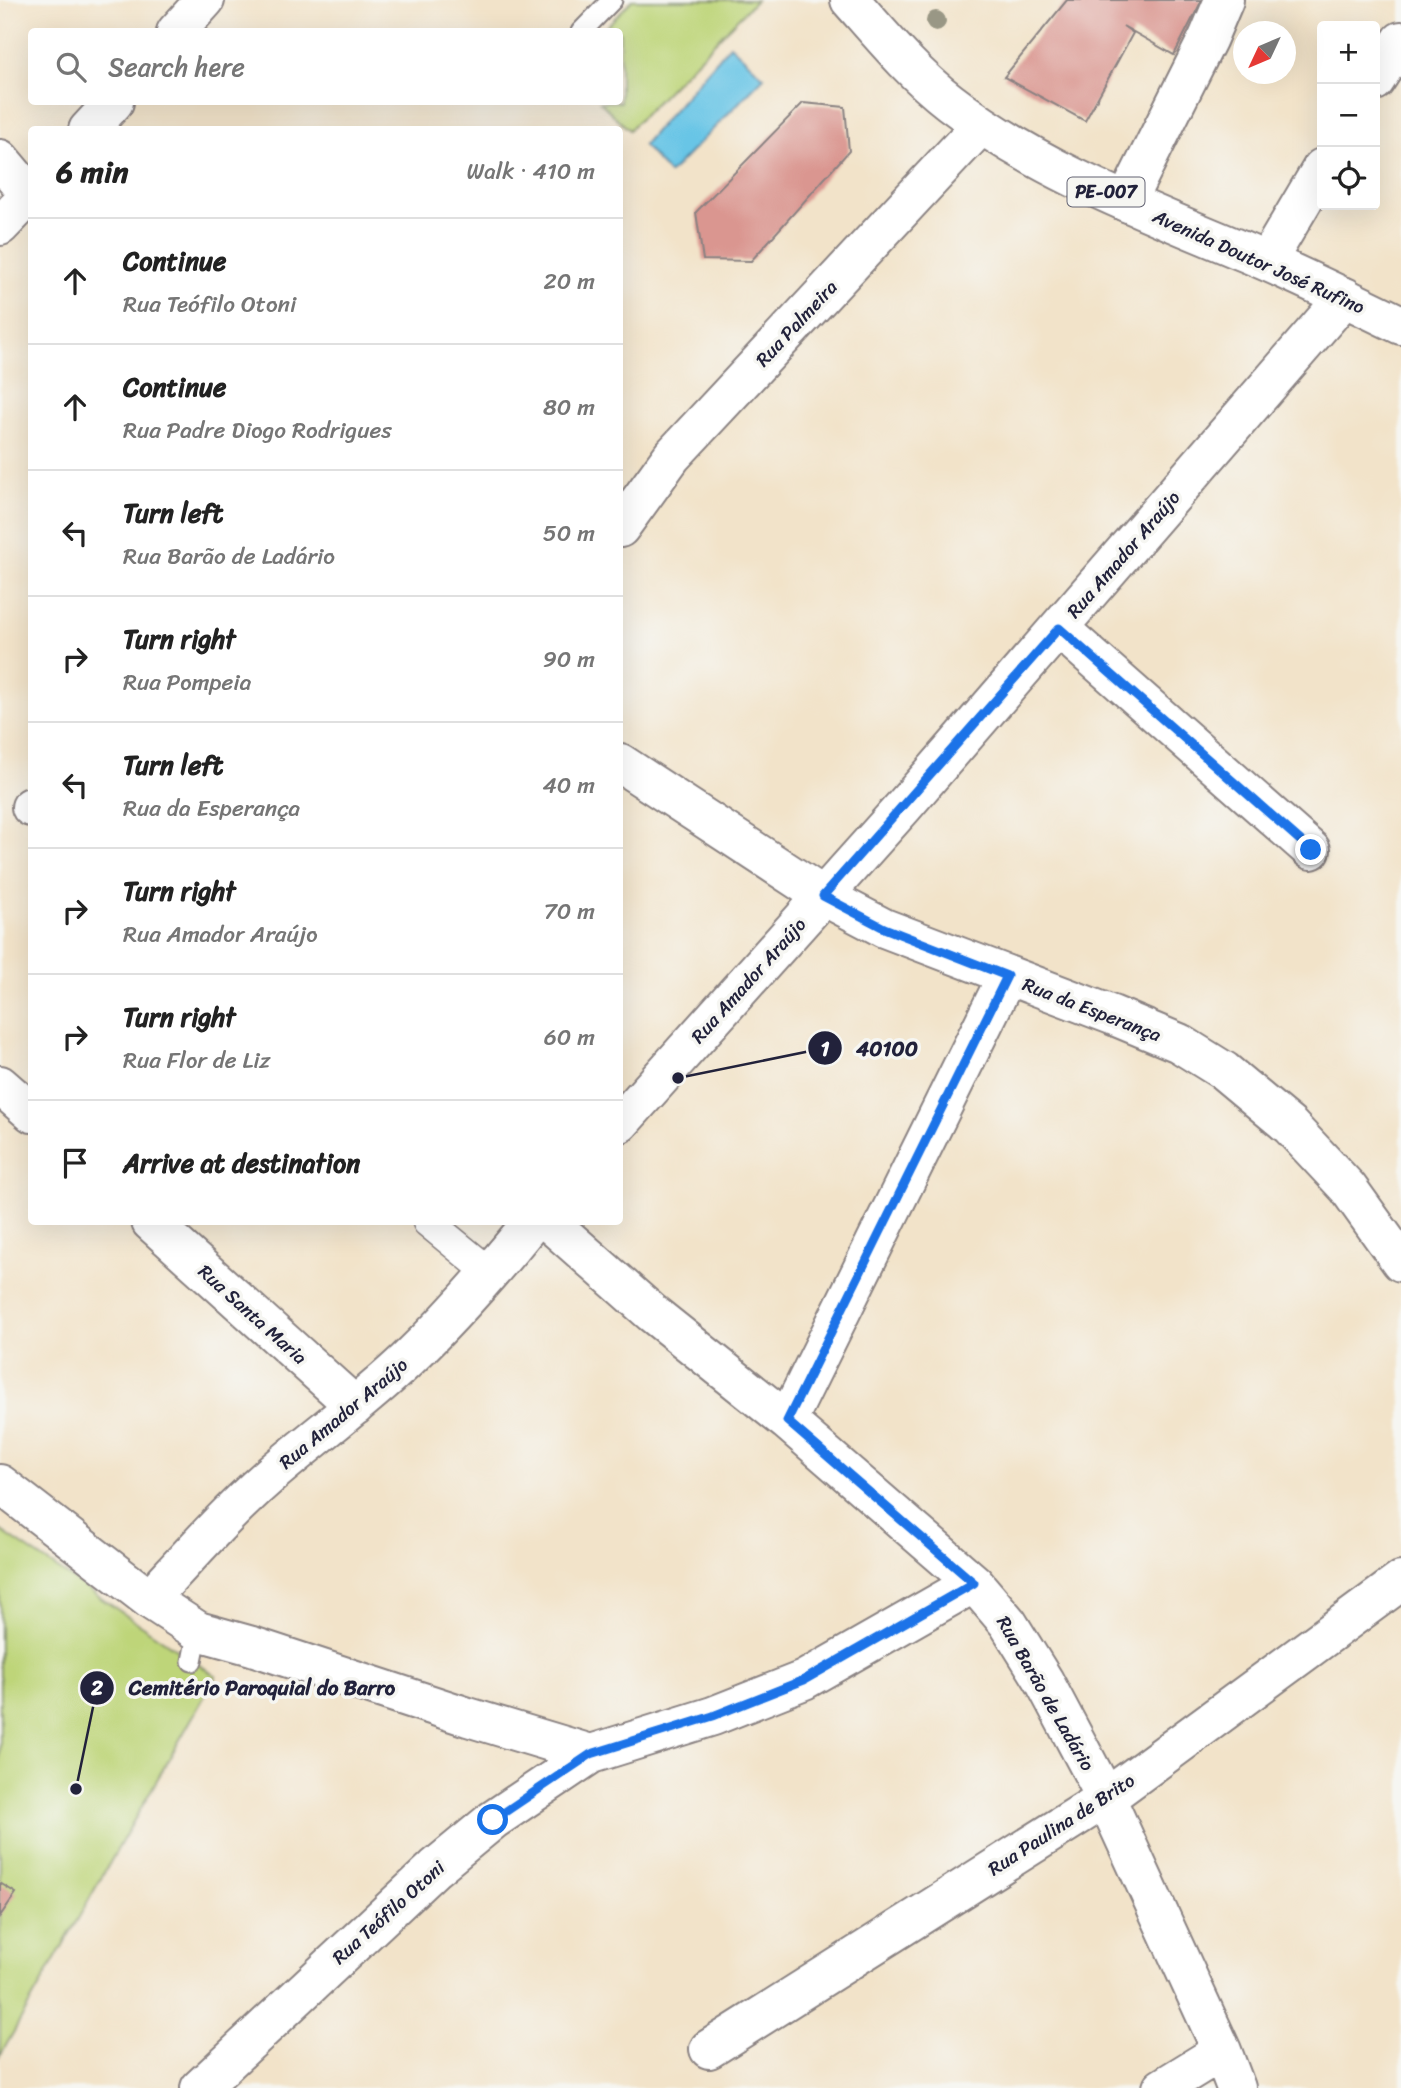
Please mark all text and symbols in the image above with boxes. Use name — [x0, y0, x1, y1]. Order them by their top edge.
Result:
north arrow — [1233, 21, 1296, 84]
map controls — [1317, 21, 1380, 210]
button: + — [1317, 21, 1380, 84]
search box — [28, 28, 623, 105]
text: Search here — [108, 44, 245, 90]
icon: search — [52, 48, 90, 86]
button: − — [1317, 84, 1380, 147]
text: 6 min — [56, 145, 128, 199]
button: locate — [1317, 147, 1380, 210]
text: Walk · 410 m — [466, 151, 595, 192]
road number: PE-007 — [1068, 177, 1144, 206]
street label: Avenida Doutor José Rufino — [1146, 199, 1370, 323]
text: Continue — [123, 238, 226, 284]
text: 20 m — [544, 261, 595, 302]
icon: ahead — [56, 262, 94, 300]
street label: Rua Palmeira — [747, 272, 846, 375]
text: Rua Teófilo Otoni — [123, 284, 296, 325]
text: Continue — [123, 364, 226, 410]
text: 80 m — [543, 387, 595, 428]
icon: ahead — [56, 388, 94, 426]
text: Rua Padre Diogo Rodrigues — [123, 410, 392, 451]
street label: Rua Amador Araújo — [1058, 483, 1189, 626]
text: Turn left — [123, 490, 223, 536]
text: 50 m — [543, 513, 595, 554]
icon: left — [56, 514, 94, 552]
text: Rua Barão de Ladário — [123, 536, 335, 577]
text: Turn right — [123, 616, 236, 662]
text: 90 m — [543, 639, 595, 680]
icon: right — [56, 640, 94, 678]
text: Rua Pompeia — [123, 662, 251, 703]
text: Turn left — [123, 742, 223, 788]
text: 40 m — [542, 765, 595, 806]
icon: left — [56, 766, 94, 804]
text: Rua da Esperança — [123, 788, 300, 829]
route end — [1295, 834, 1326, 865]
text: Turn right — [123, 868, 236, 914]
text: 70 m — [544, 891, 595, 932]
icon: right — [56, 892, 94, 930]
street label: Rua Amador Araújo — [682, 910, 814, 1051]
text: Rua Amador Araújo — [123, 914, 318, 955]
street label: Rua da Esperança — [1018, 968, 1166, 1051]
text: Turn right — [123, 994, 236, 1040]
text: 60 m — [544, 1017, 595, 1058]
icon: right — [56, 1018, 94, 1056]
callout: 40100 — [807, 1027, 932, 1069]
text: 1 — [820, 1030, 830, 1068]
text: 40100 — [855, 1030, 918, 1068]
text: Rua Flor de Liz — [123, 1040, 271, 1081]
text: Arrive at destination — [123, 1140, 360, 1186]
icon: arrive — [56, 1144, 94, 1182]
street label: Rua Santa Maria — [190, 1256, 315, 1373]
street label: Rua Amador Araújo — [271, 1349, 415, 1478]
street label: Rua Barão de Ladário — [988, 1609, 1104, 1778]
callout: Cemitério Paroquial do Barro — [79, 1667, 409, 1709]
text: 2 — [90, 1669, 103, 1707]
text: Cemitério Paroquial do Barro — [128, 1669, 396, 1707]
street label: Rua Paulina de Brito — [981, 1764, 1142, 1885]
route start — [477, 1804, 508, 1835]
street label: Rua Teófilo Otoni — [324, 1852, 453, 1973]

